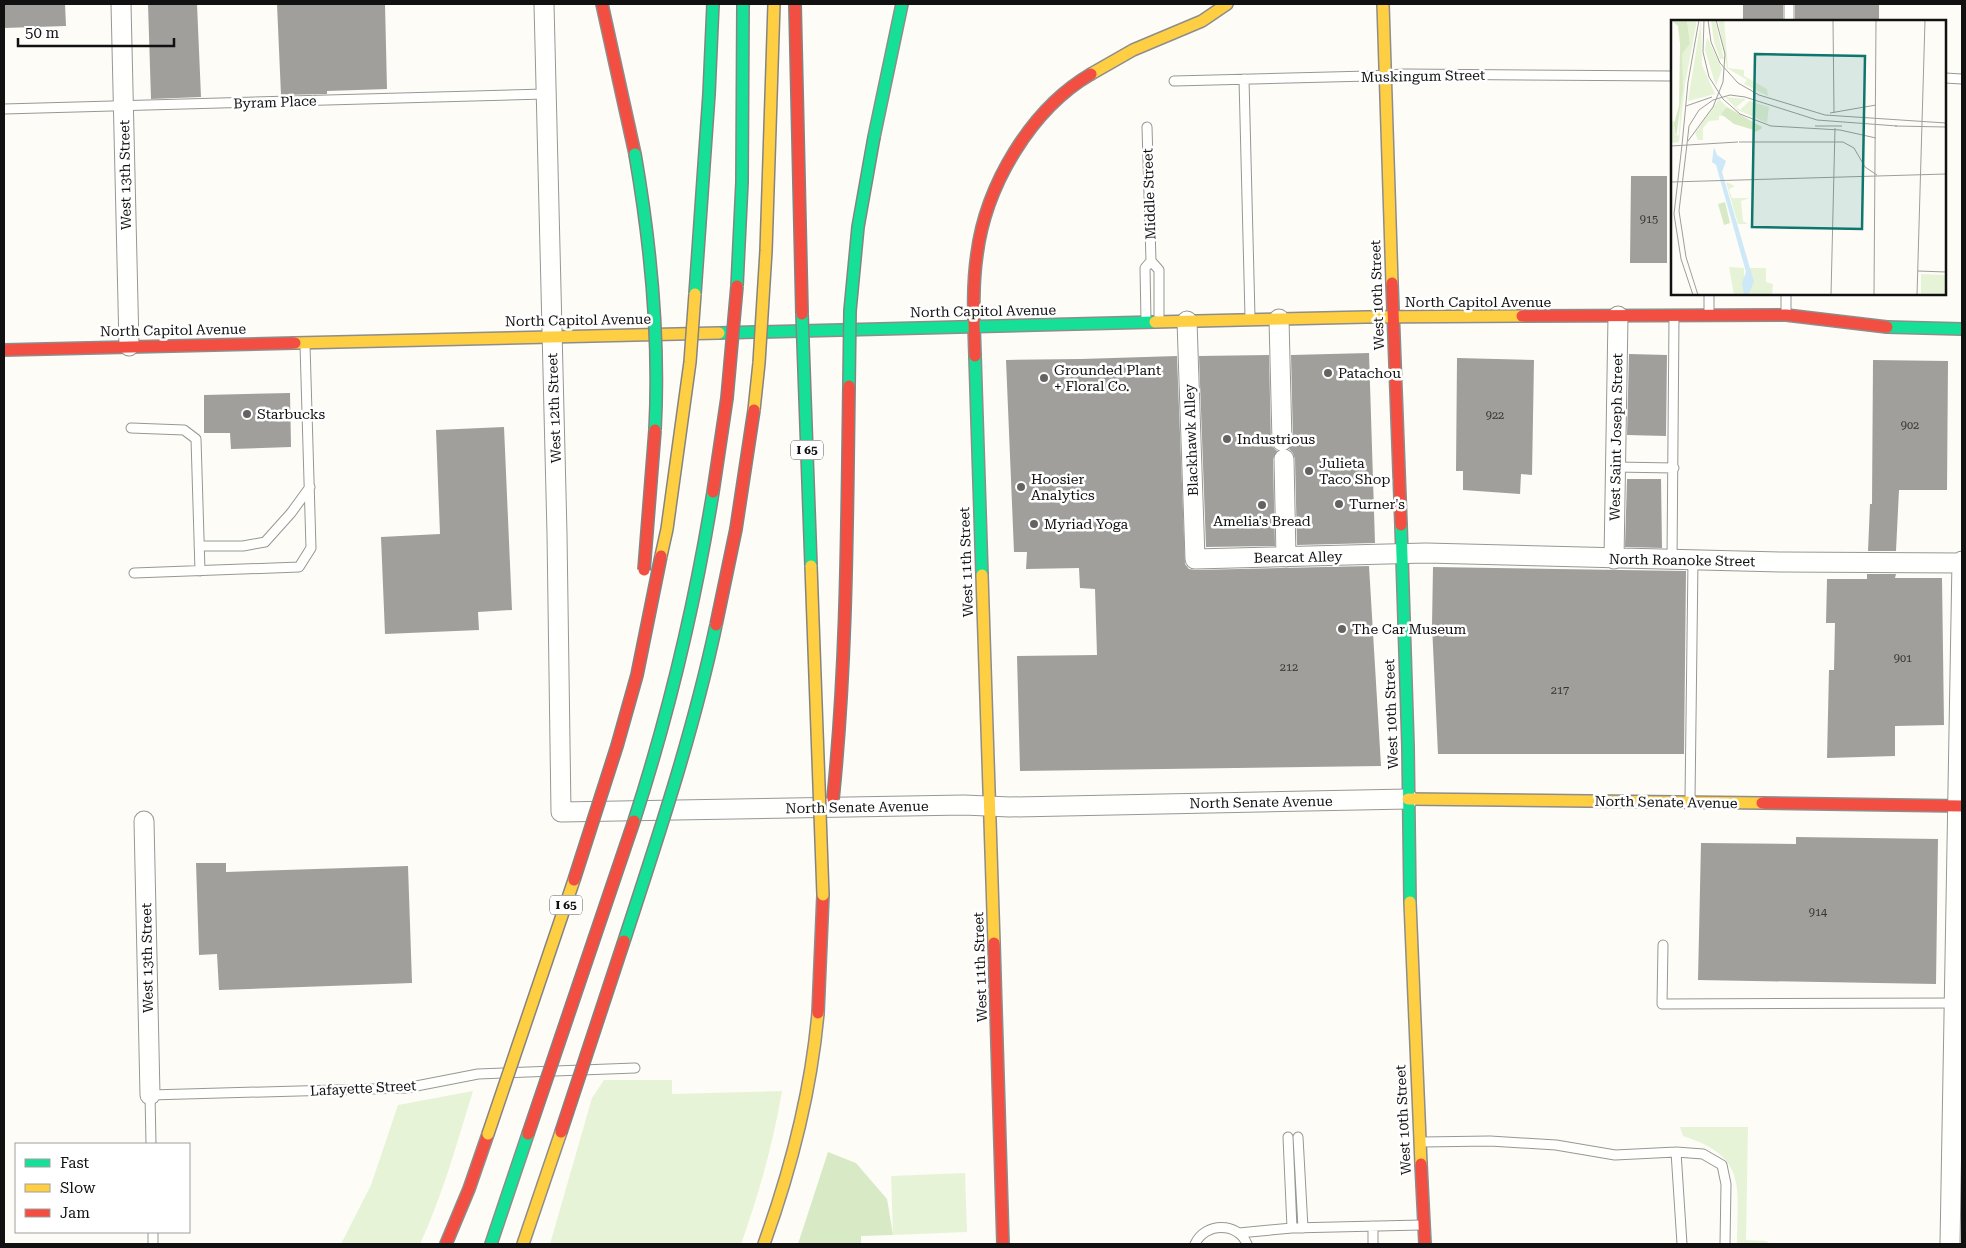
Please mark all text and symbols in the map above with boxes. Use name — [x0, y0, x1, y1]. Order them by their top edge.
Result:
scale bar — [18, 15, 174, 47]
inset map — [1671, 20, 1946, 295]
text: 50 m — [25, 24, 60, 42]
street label: Muskingum Street — [1361, 67, 1485, 85]
street label: Byram Place — [233, 93, 317, 111]
street label: West 13th Street — [116, 120, 134, 230]
street label: Middle Street — [1139, 148, 1159, 240]
house number: 915 — [1640, 213, 1658, 226]
street label: West 10th Street — [1367, 240, 1387, 350]
street label: North Capitol Avenue — [1405, 294, 1552, 310]
street label: North Capitol Avenue — [910, 302, 1057, 320]
street label: North Capitol Avenue — [505, 311, 652, 329]
street label: North Capitol Avenue — [100, 321, 247, 339]
street label: West 12th Street — [544, 353, 564, 463]
street label: West Saint Joseph Street — [1607, 353, 1625, 521]
place label: Grounded Plant + Floral Co. — [1054, 362, 1161, 394]
place label: Patachou — [1338, 365, 1401, 381]
marker: Patachou — [1322, 367, 1334, 379]
marker: Grounded Plant + Floral Co. — [1038, 372, 1050, 384]
street label: Blackhawk Alley — [1181, 383, 1201, 496]
place label: Starbucks — [257, 406, 325, 422]
marker: Starbucks — [241, 408, 253, 420]
house number: 922 — [1486, 409, 1504, 422]
house number: 902 — [1901, 419, 1919, 432]
place label: Industrious — [1237, 431, 1315, 447]
marker: Industrious — [1221, 433, 1233, 445]
road number: I 65 — [791, 440, 823, 460]
place label: Julieta Taco Shop — [1319, 455, 1390, 487]
marker: Julieta Taco Shop — [1303, 465, 1315, 477]
place label: Hoosier Analytics — [1031, 471, 1095, 503]
marker: Hoosier Analytics — [1015, 481, 1027, 493]
place label: Turner's — [1349, 496, 1405, 512]
marker: Turner's — [1333, 498, 1345, 510]
marker: Amelia's Bread — [1256, 499, 1268, 511]
street label: West 11th Street — [956, 507, 976, 617]
place label: Amelia's Bread — [1213, 513, 1311, 529]
place label: Myriad Yoga — [1044, 516, 1129, 532]
marker: Myriad Yoga — [1028, 518, 1040, 530]
street label: Bearcat Alley — [1253, 548, 1343, 566]
street label: North Roanoke Street — [1609, 551, 1755, 569]
place label: The Car Museum — [1352, 621, 1467, 637]
marker: The Car Museum — [1336, 623, 1348, 635]
house number: 901 — [1894, 652, 1912, 665]
street label: West 10th Street — [1381, 659, 1401, 769]
house number: 212 — [1280, 661, 1298, 674]
house number: 217 — [1551, 684, 1569, 697]
street label: North Senate Avenue — [1189, 793, 1333, 811]
street label: North Senate Avenue — [1594, 793, 1738, 811]
street label: North Senate Avenue — [785, 798, 929, 816]
road number: I 65 — [550, 896, 582, 914]
street label: West 13th Street — [138, 903, 156, 1013]
house number: 914 — [1809, 906, 1828, 919]
street label: West 11th Street — [970, 912, 990, 1022]
street label: West 10th Street — [1392, 1064, 1414, 1176]
street label: Lafayette Street — [309, 1077, 417, 1099]
legend — [15, 1143, 190, 1233]
text: Fast — [60, 1154, 90, 1172]
text: Slow — [60, 1179, 96, 1197]
text: Jam — [60, 1204, 90, 1222]

